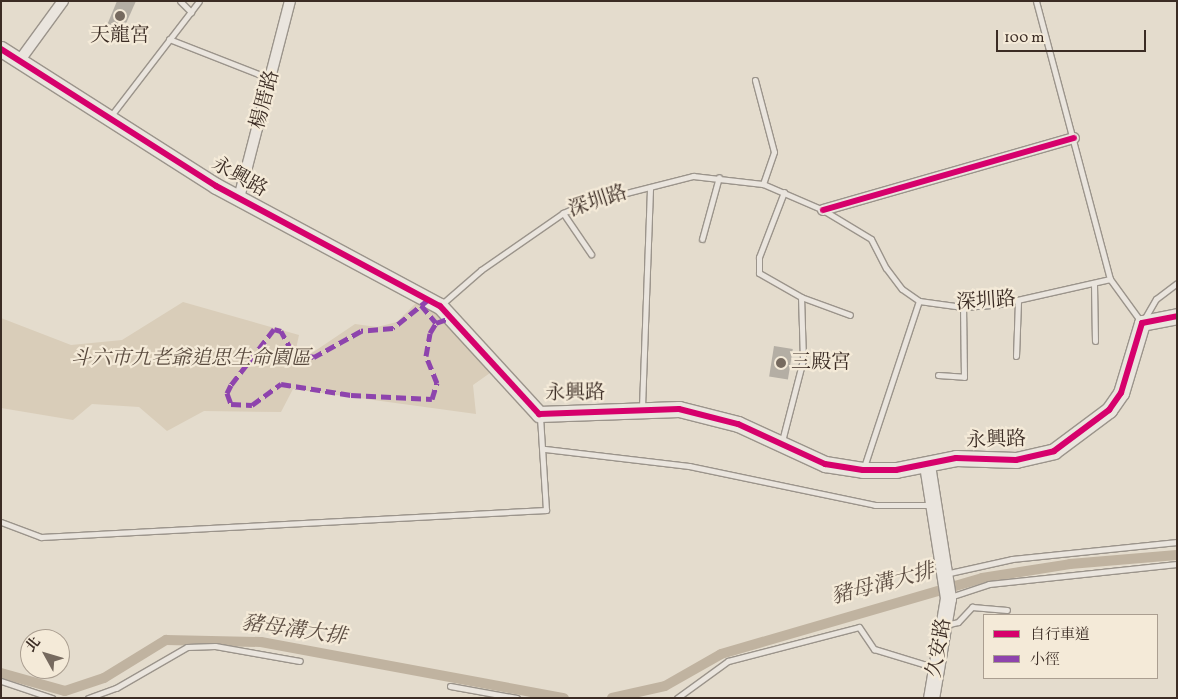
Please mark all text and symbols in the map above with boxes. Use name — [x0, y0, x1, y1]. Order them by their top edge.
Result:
marker: 天龍宮 — [114, 10, 126, 22]
scale bar — [998, 20, 1148, 52]
place label: 天龍宮 — [90, 24, 150, 48]
text: 100 m — [1004, 28, 1044, 49]
street label: 楊厝路 — [247, 68, 285, 132]
street label: 永興路 — [207, 153, 271, 203]
street label: 深圳路 — [566, 181, 630, 223]
street label: 深圳路 — [955, 288, 1017, 316]
park label: 斗六市九老爺追思生命園區 — [71, 347, 311, 371]
place label: 三殿宮 — [791, 351, 851, 375]
marker: 三殿宮 — [775, 357, 787, 369]
street label: 永興路 — [545, 381, 605, 407]
street label: 永興路 — [966, 428, 1026, 454]
water label: 豬母溝大排 — [829, 559, 937, 611]
water label: 豬母溝大排 — [240, 611, 348, 651]
legend — [983, 614, 1158, 679]
street label: 久安路 — [923, 616, 957, 680]
text: 自行車道 — [1030, 625, 1090, 646]
north arrow — [20, 629, 70, 679]
text: 北 — [22, 633, 46, 656]
text: 小徑 — [1030, 650, 1060, 671]

